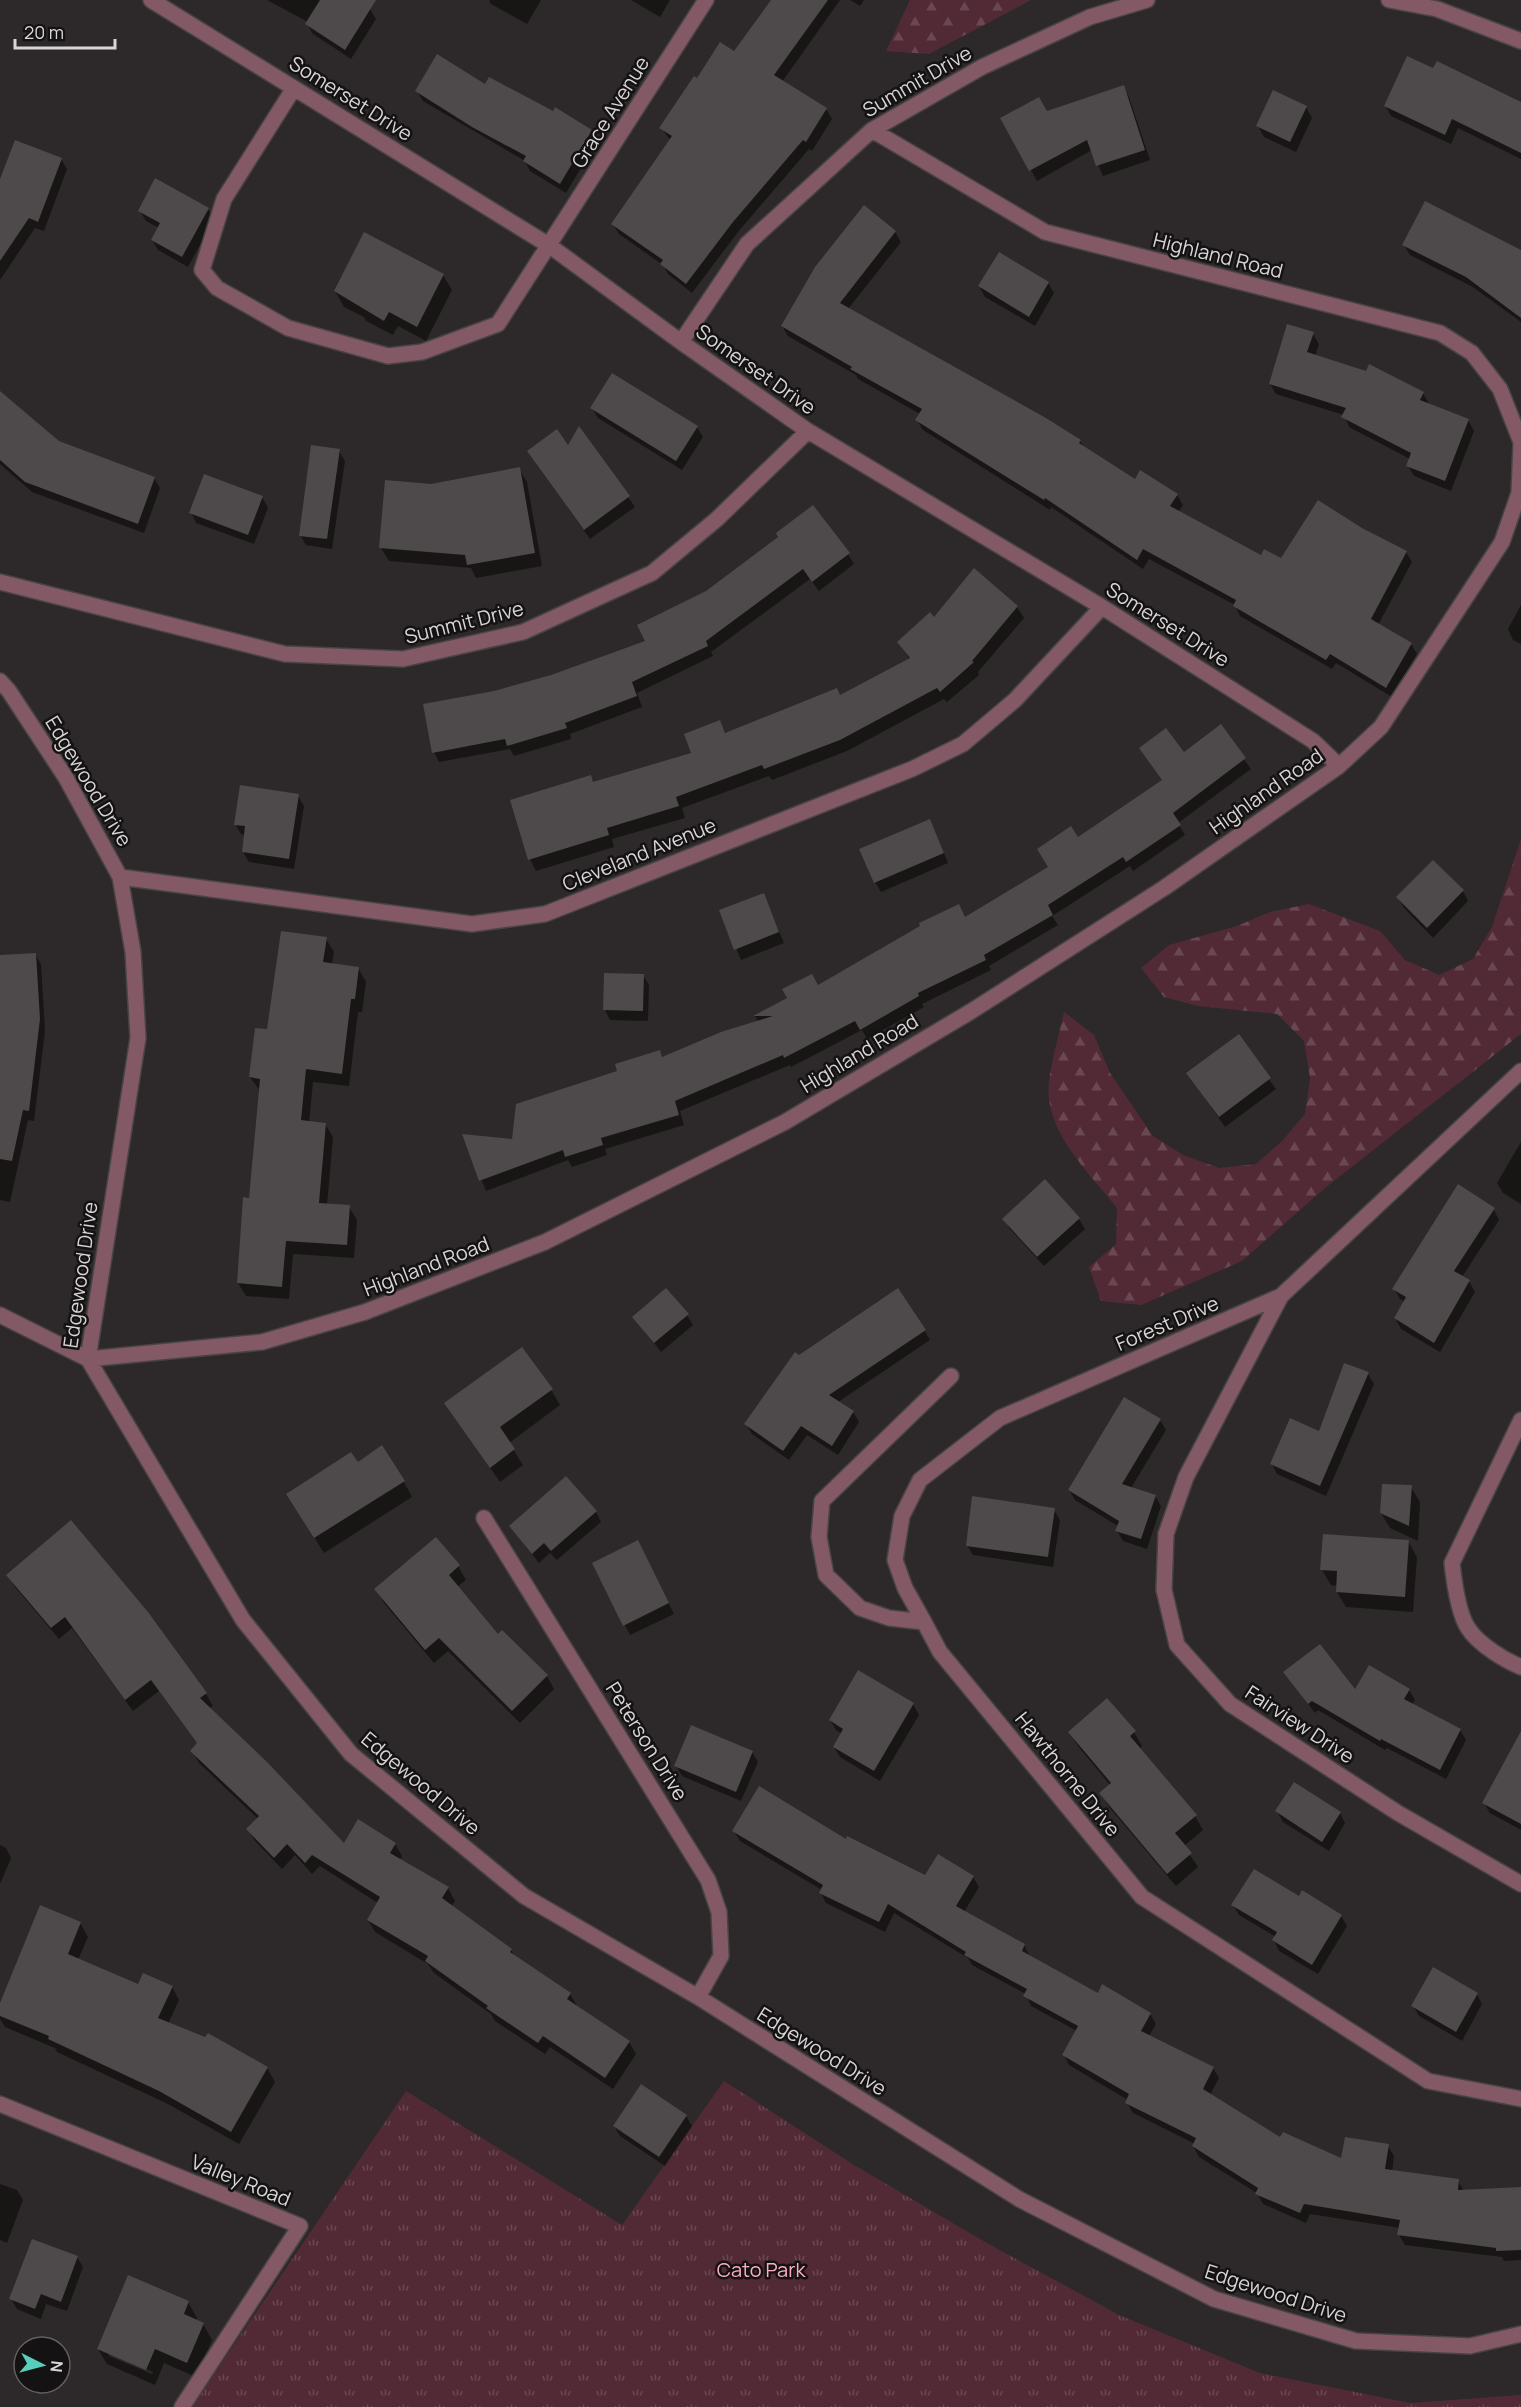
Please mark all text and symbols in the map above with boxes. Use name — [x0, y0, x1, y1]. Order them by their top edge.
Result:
scale bar — [15, 12, 116, 50]
text: 20 m — [24, 20, 64, 44]
street label: Summit Drive — [858, 39, 976, 123]
street label: Somerset Drive — [284, 49, 418, 147]
street label: Grace Avenue — [565, 51, 655, 173]
street label: Highland Road — [1150, 226, 1286, 284]
street label: Somerset Drive — [691, 318, 821, 420]
street label: Somerset Drive — [1101, 575, 1235, 673]
street label: Summit Drive — [402, 594, 526, 650]
street label: Edgewood Drive — [39, 711, 139, 851]
street label: Highland Road — [1204, 742, 1328, 840]
street label: Cleveland Avenue — [558, 811, 720, 897]
street label: Highland Road — [795, 1007, 923, 1099]
street label: Edgewood Drive — [56, 1200, 104, 1350]
street label: Highland Road — [359, 1230, 493, 1302]
street label: Forest Drive — [1111, 1289, 1223, 1357]
street label: Peterson Drive — [600, 1677, 694, 1805]
street label: Fairview Drive — [1240, 1679, 1360, 1769]
street label: Hawthorne Drive — [1009, 1706, 1127, 1842]
street label: Edgewood Drive — [356, 1725, 486, 1841]
street label: Edgewood Drive — [752, 2000, 892, 2102]
street label: Valley Road — [187, 2148, 295, 2212]
park label: Cato Park — [717, 2256, 806, 2283]
street label: Edgewood Drive — [1202, 2257, 1350, 2329]
north arrow — [12, 2335, 72, 2395]
text: N — [45, 2360, 68, 2373]

